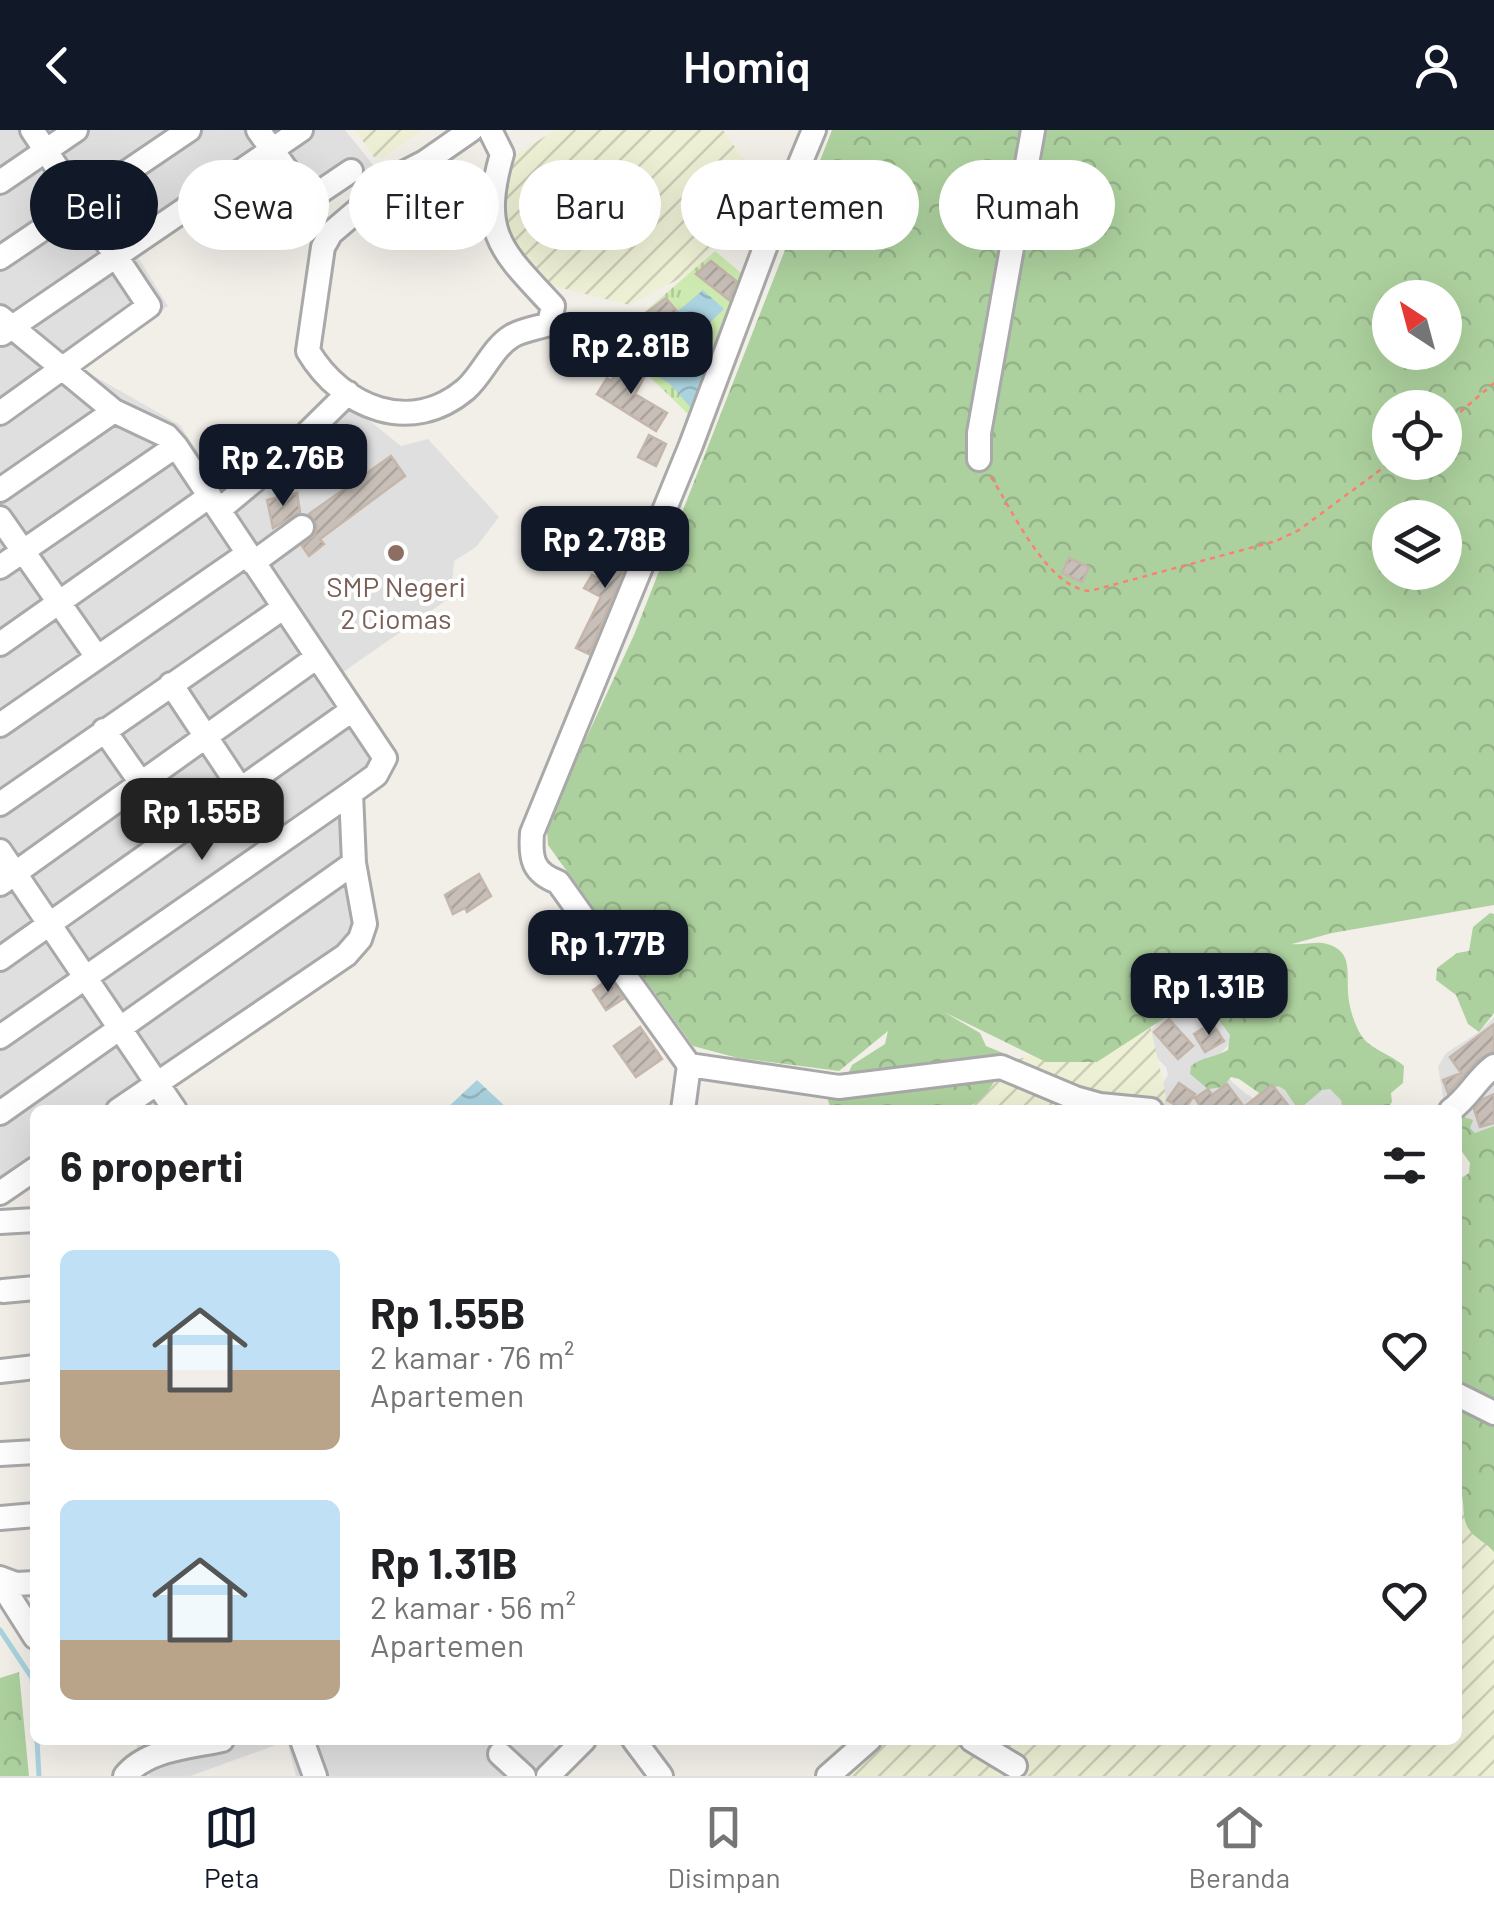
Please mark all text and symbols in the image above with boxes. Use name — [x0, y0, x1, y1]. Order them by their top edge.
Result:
icon: back — [30, 38, 85, 93]
text: Homiq — [683, 38, 811, 92]
icon: person — [1409, 38, 1464, 93]
chip: Beli — [30, 160, 158, 250]
chip: Sewa — [178, 160, 329, 250]
chip: Filter — [349, 160, 499, 250]
chip: Baru — [519, 160, 661, 250]
chip: Apartemen — [681, 160, 919, 250]
chip: Rumah — [939, 160, 1115, 250]
north arrow — [1372, 280, 1462, 370]
map controls — [1372, 280, 1462, 590]
pin: Rp 2.81B — [528, 312, 734, 397]
text: Rp 2.81B — [572, 325, 690, 363]
button: locate — [1372, 390, 1462, 480]
pin: Rp 2.76B — [180, 424, 386, 509]
text: Rp 2.76B — [221, 437, 345, 475]
button: layers — [1372, 500, 1462, 590]
pin: Rp 2.78B — [502, 506, 708, 591]
text: Rp 2.78B — [543, 519, 667, 557]
marker: SMP Negeri 2 Ciomas — [385, 542, 407, 564]
place label: SMP Negeri 2 Ciomas — [326, 569, 466, 635]
pin: Rp 1.55B — [99, 778, 305, 863]
text: Rp 1.55B — [143, 791, 261, 829]
pin: Rp 1.77B — [505, 910, 711, 995]
text: Rp 1.77B — [550, 923, 666, 961]
pin: Rp 1.31B — [1106, 953, 1312, 1038]
text: Rp 1.31B — [1153, 966, 1265, 1004]
icon: filters — [1377, 1138, 1432, 1193]
text: 6 properti — [60, 1140, 243, 1190]
text: Rp 1.55B — [370, 1287, 526, 1337]
icon: home — [140, 1290, 260, 1410]
icon: heart — [1377, 1323, 1432, 1378]
text: 2 kamar · 76 m² — [370, 1337, 575, 1375]
text: Apartemen — [370, 1375, 524, 1413]
text: Rp 1.31B — [370, 1537, 518, 1587]
icon: home — [140, 1540, 260, 1660]
icon: heart — [1377, 1573, 1432, 1628]
text: 2 kamar · 56 m² — [370, 1587, 576, 1625]
text: Apartemen — [370, 1625, 524, 1663]
tab: Peta — [204, 1800, 259, 1894]
tab: Disimpan — [667, 1800, 780, 1894]
tab: Beranda — [1189, 1800, 1290, 1894]

